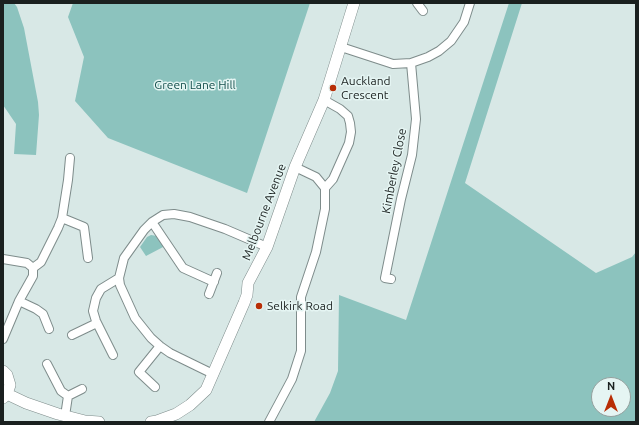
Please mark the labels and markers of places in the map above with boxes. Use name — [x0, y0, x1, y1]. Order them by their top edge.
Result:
place label: Auckland Crescent — [341, 74, 390, 102]
marker: Auckland Crescent — [328, 83, 338, 93]
place label: Selkirk Road — [267, 299, 333, 313]
marker: Selkirk Road — [254, 301, 264, 311]

